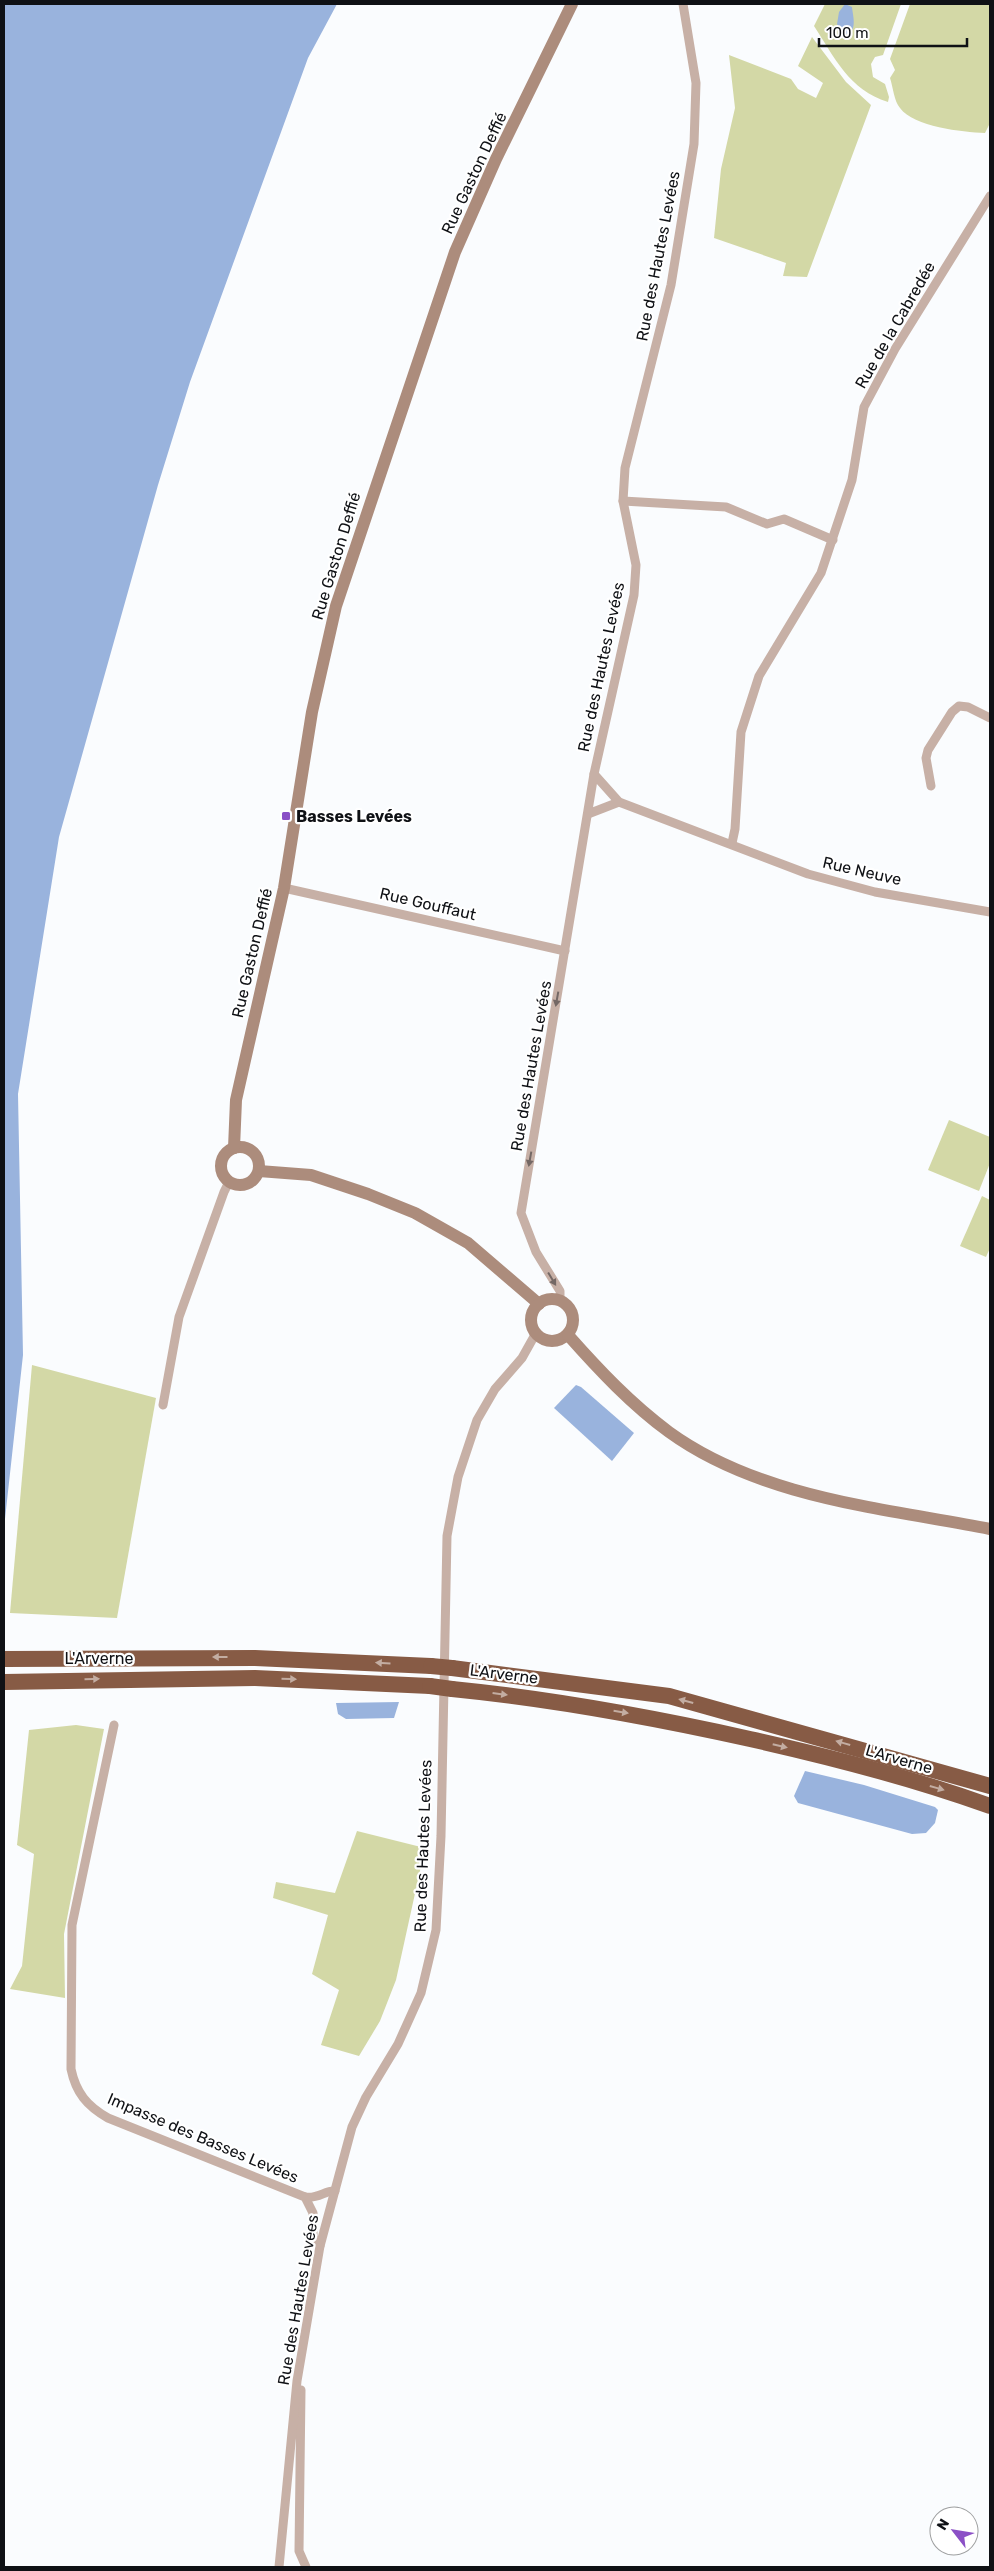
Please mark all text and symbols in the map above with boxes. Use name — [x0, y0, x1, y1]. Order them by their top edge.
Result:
scale bar — [819, 15, 966, 47]
text: 100 m — [826, 24, 868, 42]
street label: Rue Gaston Deffié — [437, 109, 511, 237]
street label: Rue des Hautes Levées — [632, 169, 684, 343]
street label: Rue de la Cabredée — [851, 258, 939, 392]
street label: Rue Gaston Deffié — [308, 490, 364, 622]
street label: Rue des Hautes Levées — [574, 580, 628, 754]
place label: Basses Levées — [296, 807, 412, 826]
marker: Basses Levées — [280, 810, 292, 822]
street label: Rue Neuve — [821, 853, 903, 889]
street label: Rue Gouffaut — [378, 884, 478, 924]
street label: Rue Gaston Deffié — [228, 886, 276, 1020]
street label: Rue des Hautes Levées — [507, 979, 555, 1153]
one-way arrow — [553, 991, 561, 1007]
one-way arrow — [526, 1151, 534, 1167]
one-way arrow — [548, 1272, 557, 1285]
street label: L'Arverne — [65, 1649, 133, 1668]
one-way arrow — [212, 1653, 228, 1661]
one-way arrow — [374, 1658, 390, 1666]
street label: L'Arverne — [469, 1660, 539, 1688]
one-way arrow — [84, 1675, 100, 1683]
one-way arrow — [281, 1675, 297, 1683]
one-way arrow — [493, 1690, 509, 1698]
one-way arrow — [678, 1696, 693, 1704]
one-way arrow — [614, 1709, 630, 1717]
one-way arrow — [835, 1739, 850, 1747]
street label: L'Arverne — [863, 1740, 935, 1778]
one-way arrow — [773, 1742, 788, 1750]
street label: Rue des Hautes Levées — [410, 1759, 436, 1933]
one-way arrow — [930, 1785, 945, 1793]
street label: Impasse des Basses Levées — [105, 2089, 301, 2187]
street label: Rue des Hautes Levées — [274, 2213, 322, 2387]
north arrow — [929, 2506, 979, 2556]
text: N — [933, 2516, 953, 2533]

